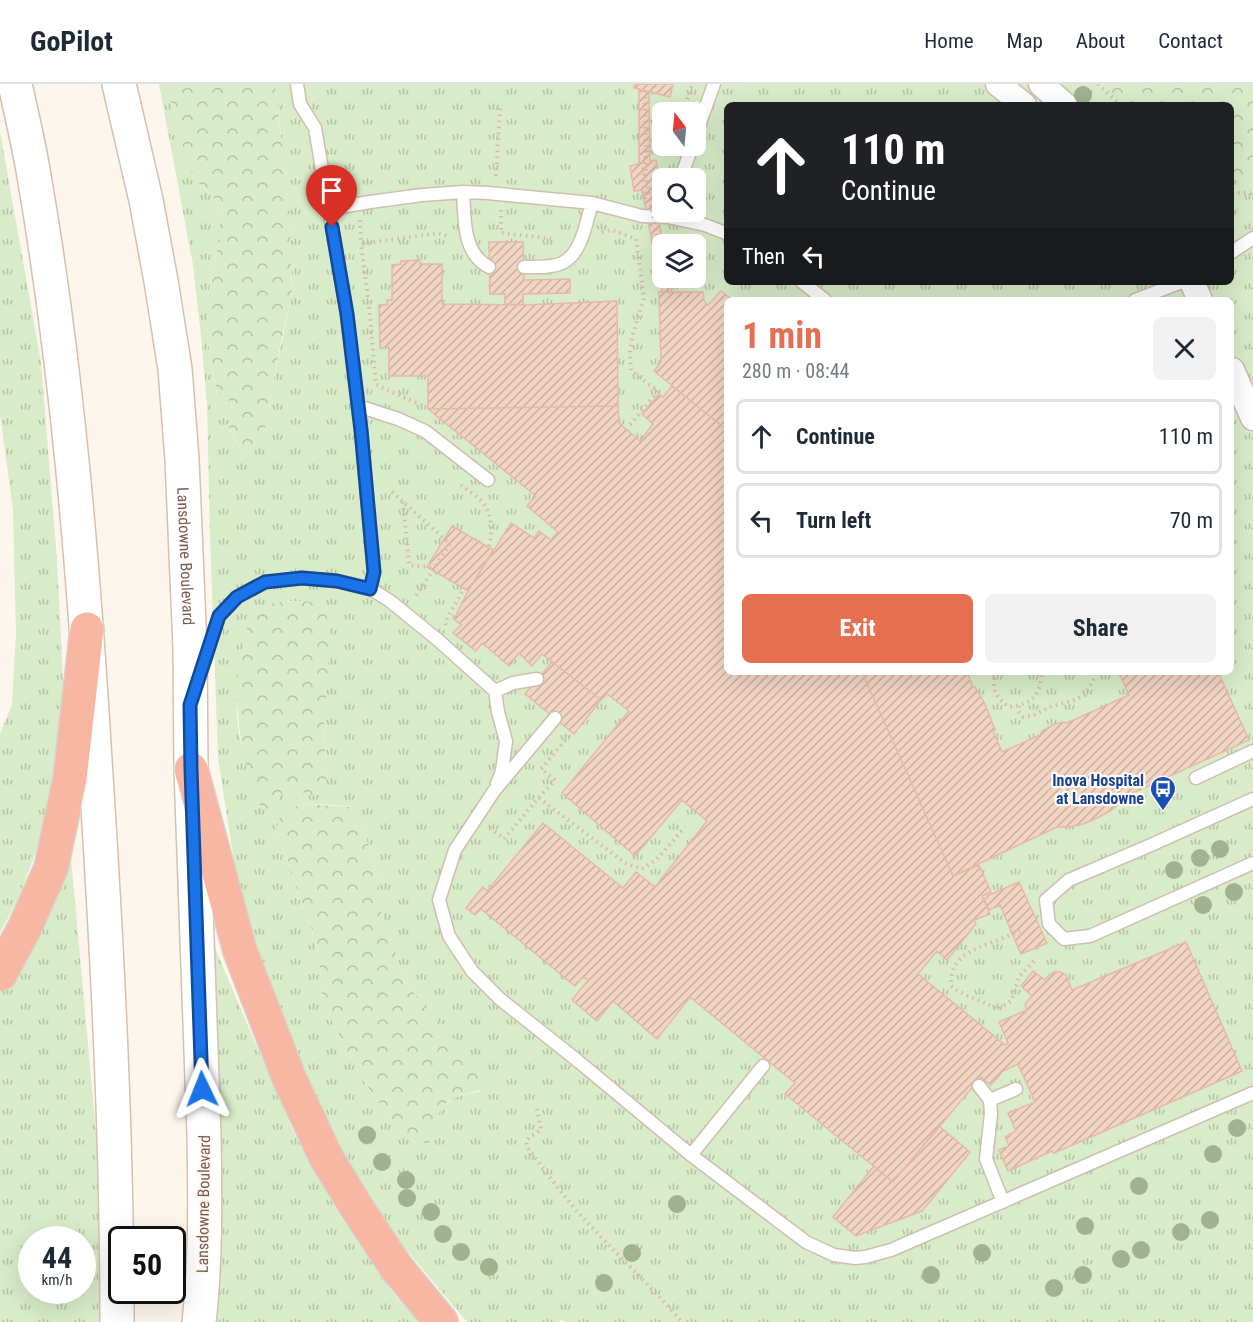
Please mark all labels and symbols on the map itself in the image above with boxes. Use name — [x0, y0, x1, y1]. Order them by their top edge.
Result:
north arrow — [652, 102, 706, 156]
pin — [306, 165, 357, 227]
street label: Lansdowne Boulevard — [173, 487, 198, 626]
place label: Inova Hospital at Lansdowne — [1052, 771, 1144, 808]
bus stop icon: Inova Hospital at Lansdowne — [1148, 774, 1178, 812]
position arrow — [170, 1057, 234, 1121]
street label: Lansdowne Boulevard — [193, 1135, 214, 1273]
speed limit sign: 50 — [108, 1226, 186, 1304]

